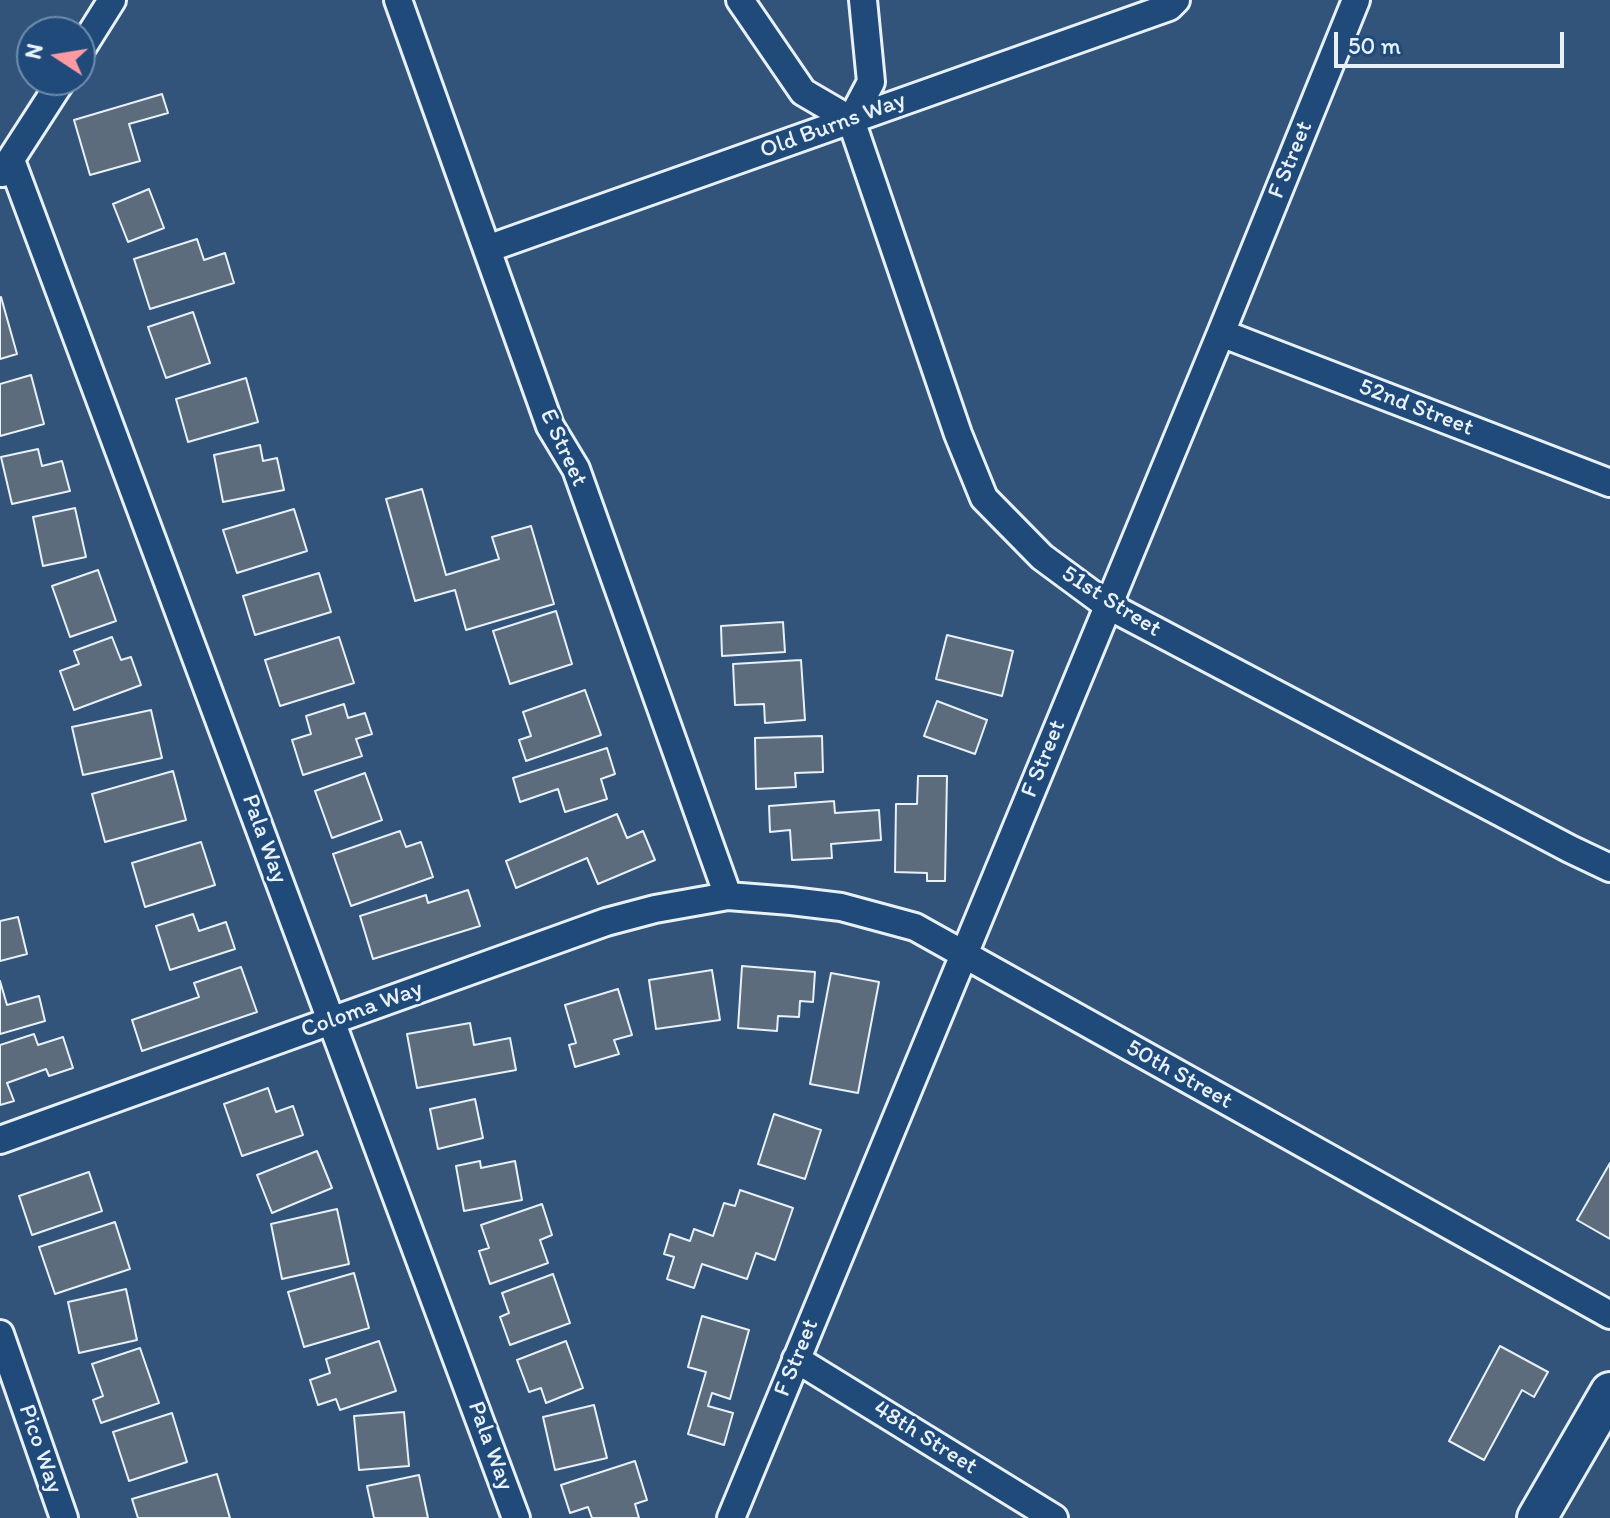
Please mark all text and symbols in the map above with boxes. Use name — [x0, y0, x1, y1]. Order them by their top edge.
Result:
north arrow — [16, 16, 96, 96]
scale bar — [1338, 16, 1568, 66]
text: 50 m — [1348, 31, 1401, 60]
text: N — [19, 41, 49, 61]
street label: Old Burns Way — [756, 86, 910, 166]
street label: F Street — [1262, 117, 1320, 203]
street label: 52nd Street — [1355, 373, 1477, 443]
street label: E Street — [533, 405, 593, 491]
street label: 51st Street — [1056, 560, 1166, 644]
street label: F Street — [1015, 716, 1073, 802]
street label: Pala Way — [235, 791, 293, 887]
street label: Coloma Way — [297, 975, 427, 1045]
street label: 50th Street — [1121, 1034, 1237, 1116]
street label: F Street — [768, 1315, 826, 1401]
street label: 48th Street — [867, 1395, 983, 1481]
street label: Pala Way — [461, 1398, 519, 1494]
street label: Pico Way — [11, 1401, 69, 1497]

